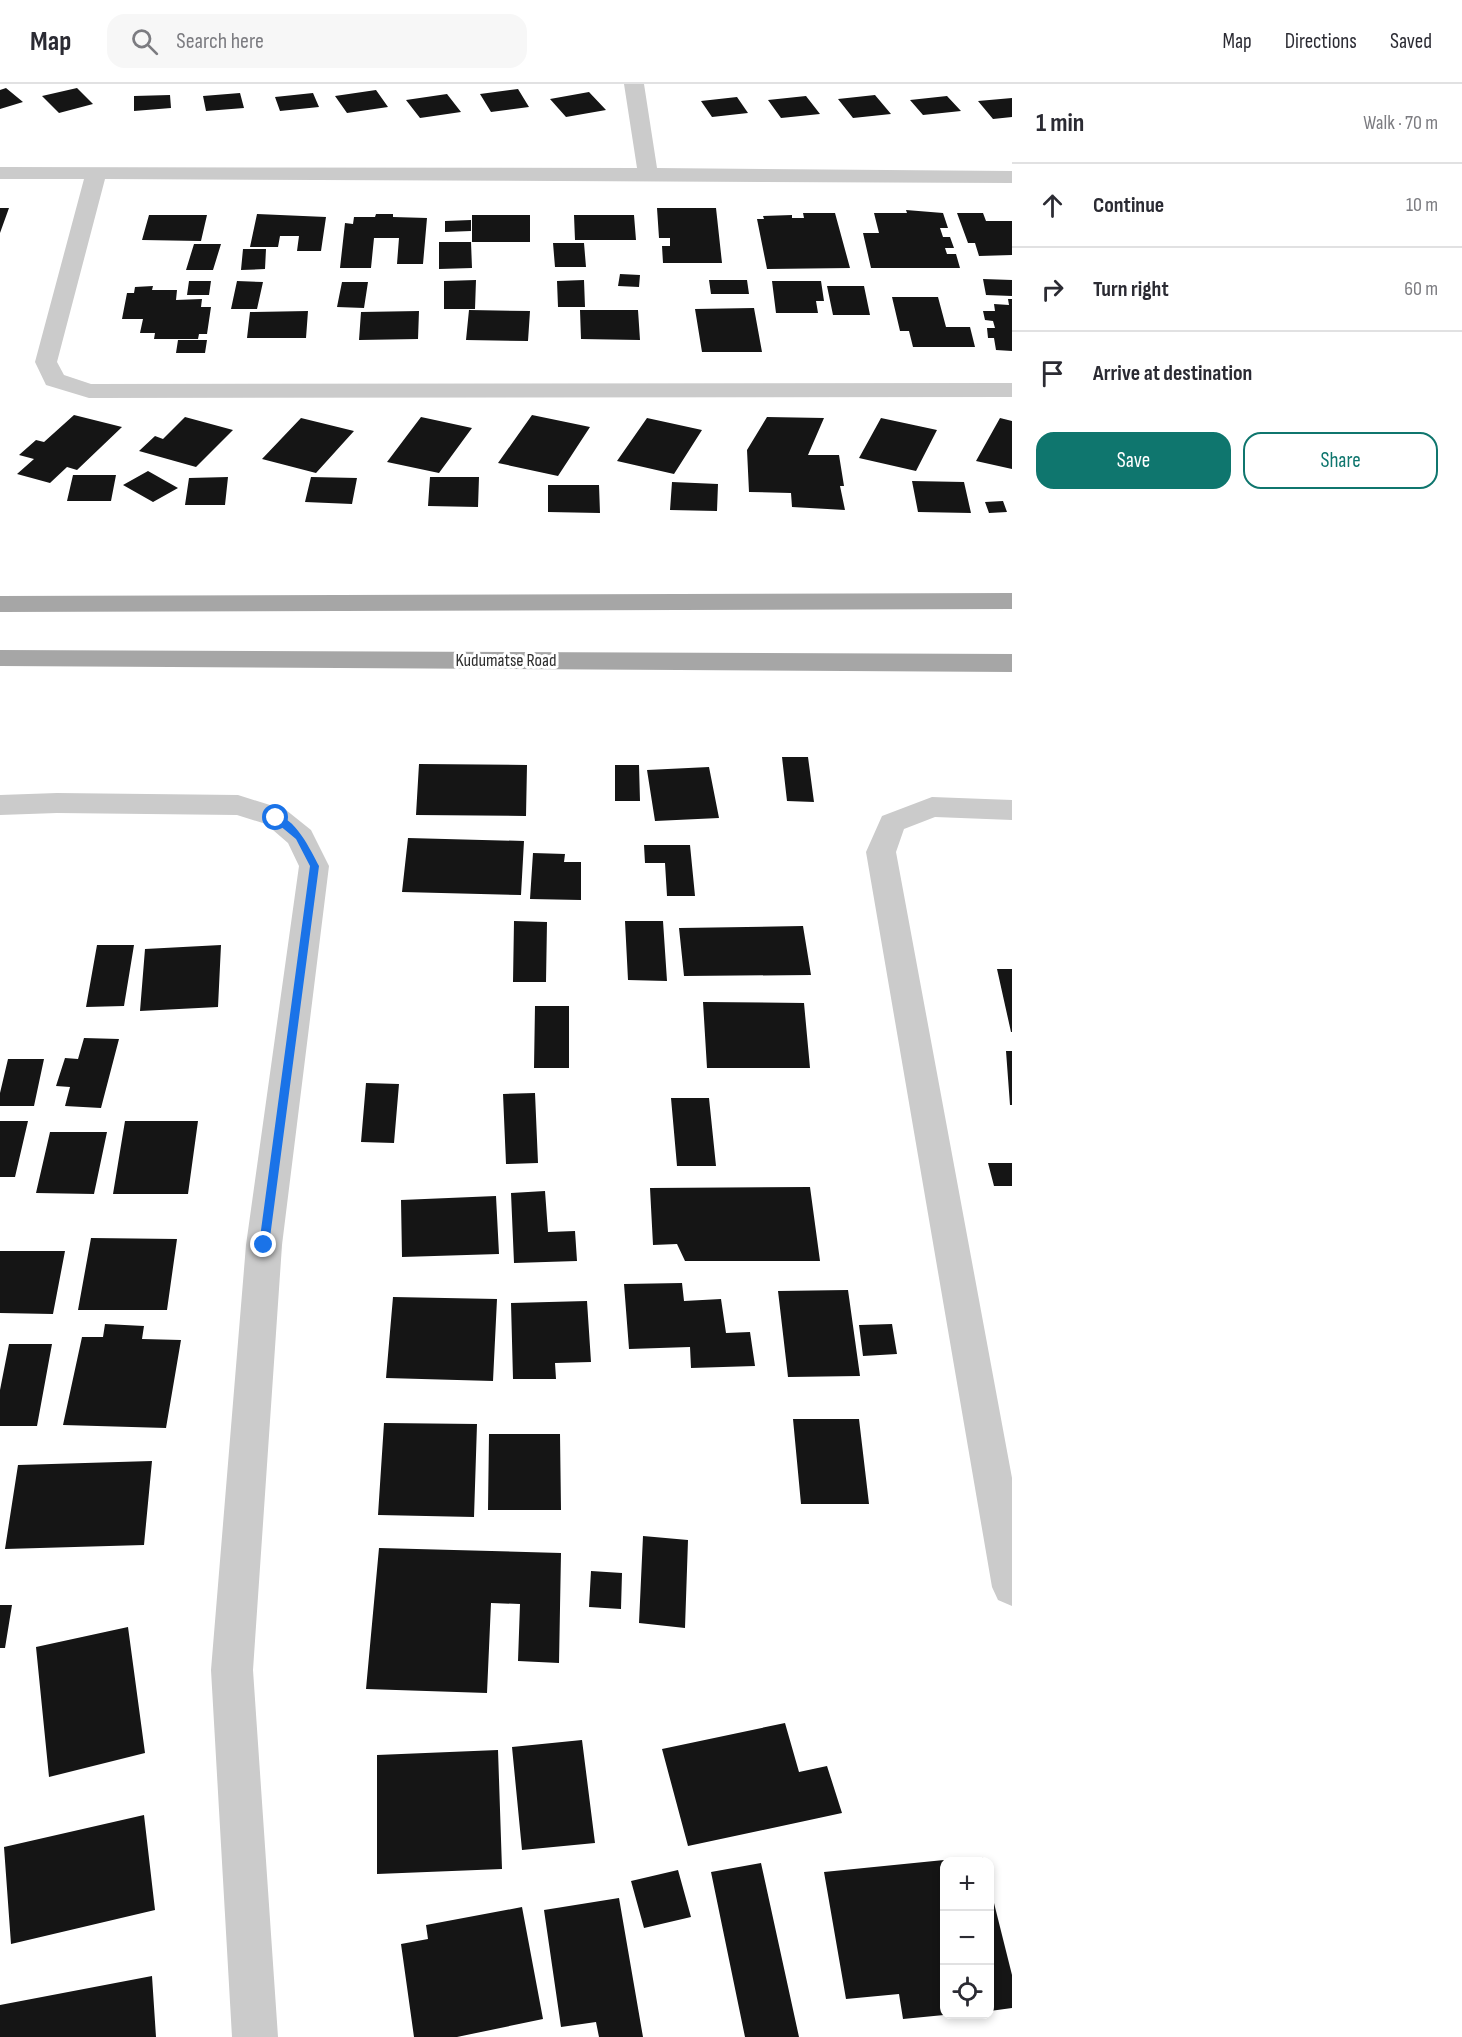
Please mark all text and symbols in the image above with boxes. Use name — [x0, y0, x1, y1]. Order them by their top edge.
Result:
search box — [107, 14, 527, 68]
text: Map — [30, 25, 71, 58]
icon: search — [128, 25, 161, 58]
text: Search here — [176, 28, 264, 55]
text: Map — [1222, 29, 1252, 54]
text: Directions — [1285, 29, 1357, 54]
text: Saved — [1390, 29, 1432, 54]
text: 1 min — [1036, 108, 1084, 139]
text: Walk · 70 m — [1363, 111, 1438, 135]
icon: ahead — [1036, 189, 1069, 222]
text: Continue — [1093, 192, 1164, 219]
text: 10 m — [1406, 193, 1438, 217]
icon: right — [1036, 273, 1069, 306]
text: Turn right — [1093, 276, 1169, 303]
text: 60 m — [1404, 277, 1438, 301]
icon: arrive — [1036, 357, 1069, 390]
text: Arrive at destination — [1093, 360, 1252, 387]
button: Save — [1036, 432, 1231, 489]
button: Share — [1243, 432, 1438, 489]
street label: Kudumatse Road — [456, 650, 556, 671]
route start — [262, 804, 288, 830]
route end — [250, 1231, 276, 1257]
map controls — [940, 1857, 994, 2019]
button: + — [940, 1857, 994, 1911]
button: − — [940, 1911, 994, 1965]
button: locate — [940, 1965, 994, 2019]

